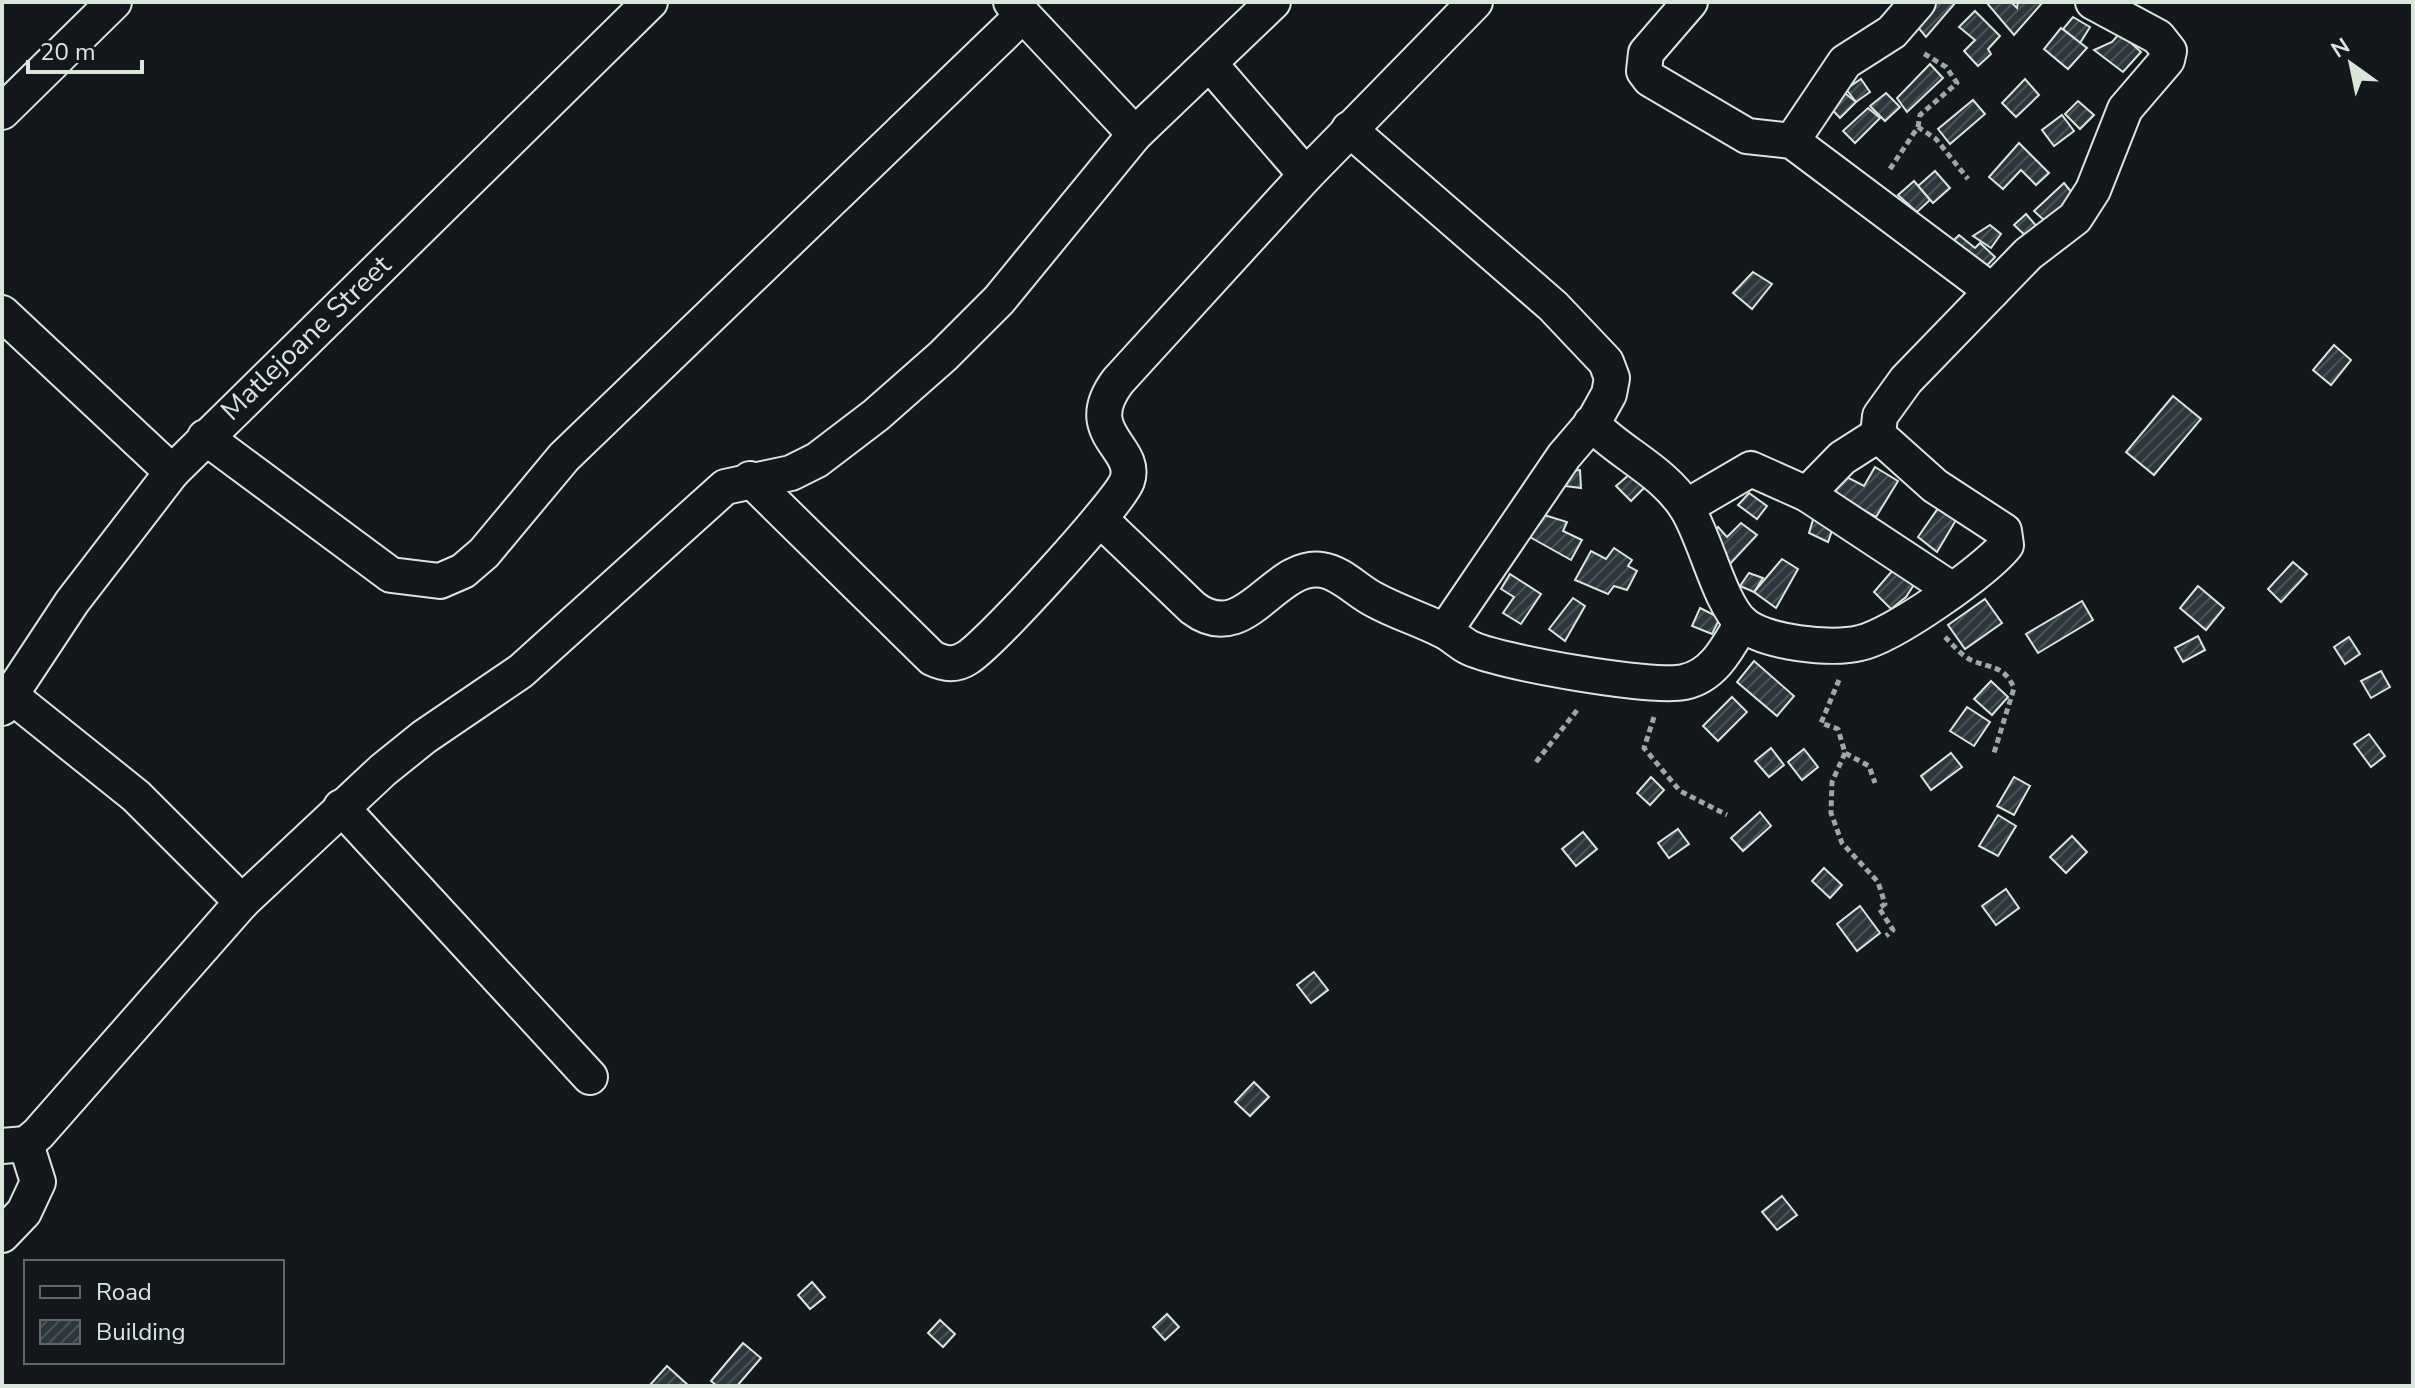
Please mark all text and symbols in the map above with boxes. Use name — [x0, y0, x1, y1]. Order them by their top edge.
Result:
scale bar — [28, 24, 142, 74]
north arrow — [2311, 24, 2391, 104]
text: N — [2326, 31, 2356, 65]
text: 20 m — [40, 36, 96, 68]
street label: Matlejoane Street — [213, 247, 400, 429]
legend — [24, 1260, 284, 1364]
text: Road — [96, 1276, 152, 1308]
text: Building — [96, 1316, 186, 1348]

